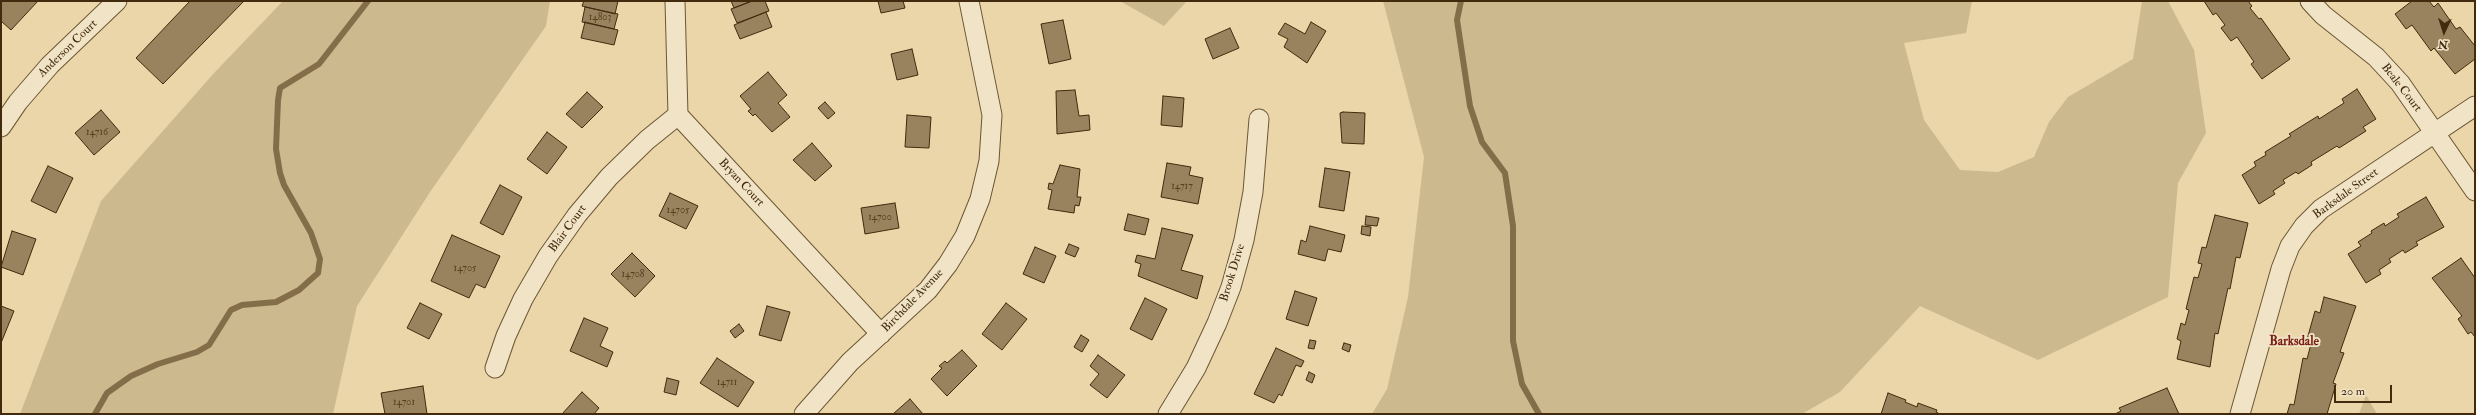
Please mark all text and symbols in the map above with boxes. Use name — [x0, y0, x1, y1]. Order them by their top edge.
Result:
house number: 14803 — [589, 12, 611, 24]
north arrow — [2424, 12, 2464, 52]
street label: Anderson Court — [35, 17, 101, 81]
text: N — [2438, 38, 2449, 51]
street label: Beale Court — [2378, 61, 2424, 115]
house number: 14716 — [86, 127, 108, 139]
street label: Bryan Court — [715, 156, 767, 210]
street label: Barksdale Street — [2310, 165, 2382, 223]
house number: 14717 — [1171, 181, 1193, 193]
street label: Blair Court — [546, 202, 590, 256]
house number: 14705 — [667, 205, 689, 217]
house number: 14700 — [868, 212, 892, 224]
street label: Brook Drive — [1217, 242, 1249, 304]
house number: 14705 — [454, 263, 476, 275]
street label: Birchdale Avenue — [879, 266, 947, 336]
house number: 14708 — [621, 269, 645, 281]
district label: Barksdale — [2269, 334, 2319, 350]
house number: 14711 — [717, 377, 737, 389]
scale bar — [2336, 377, 2394, 403]
text: 20 m — [2341, 384, 2365, 399]
house number: 14701 — [393, 397, 415, 409]

